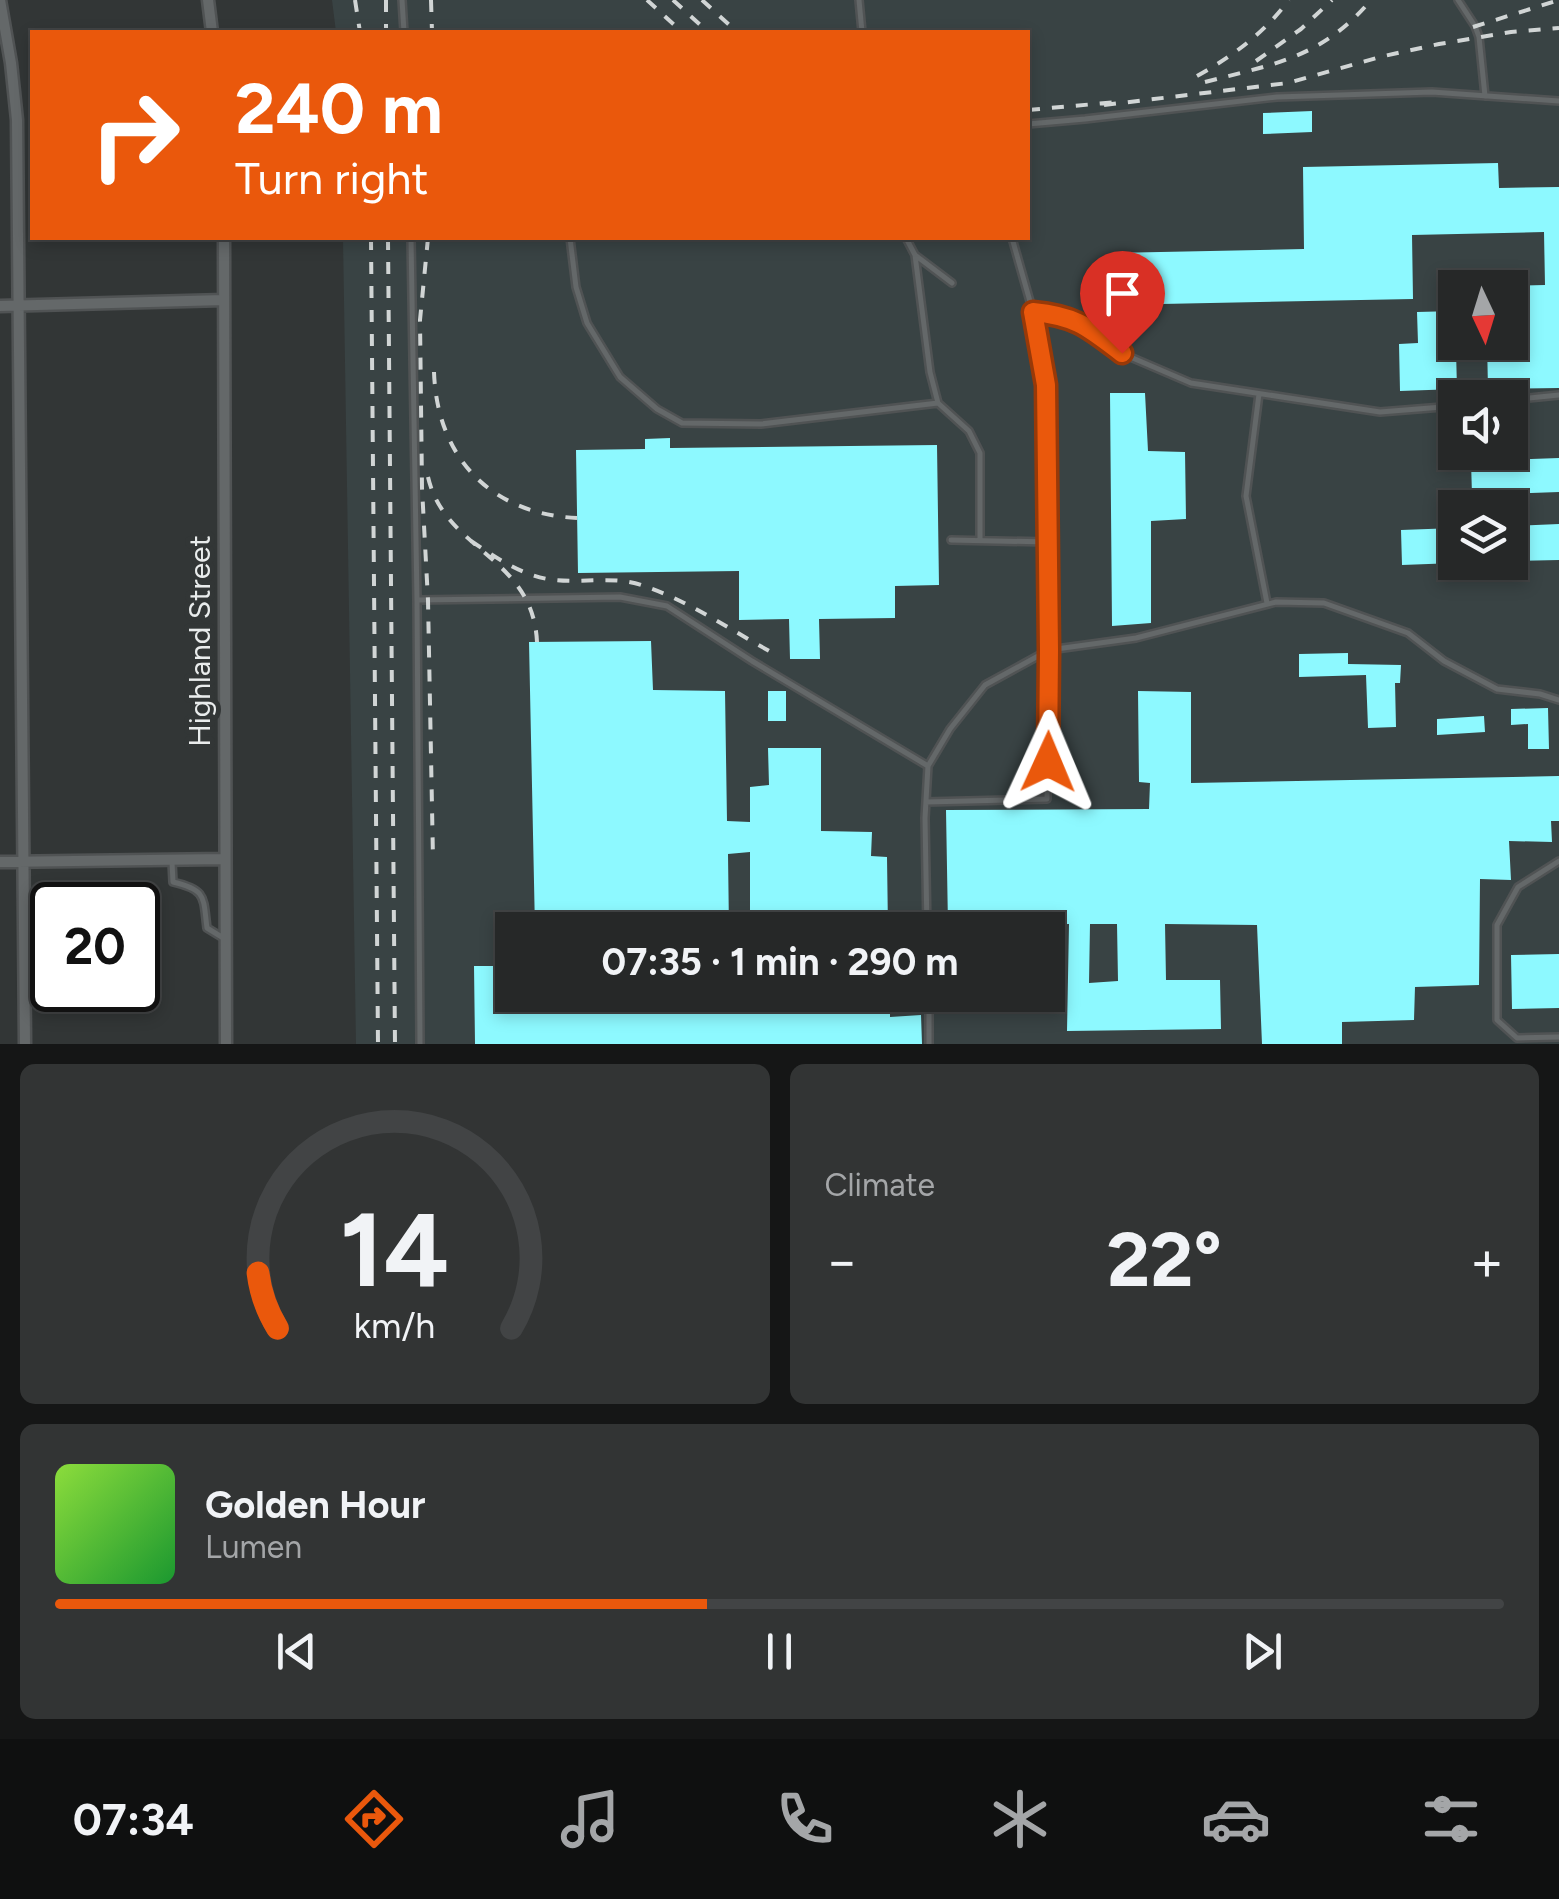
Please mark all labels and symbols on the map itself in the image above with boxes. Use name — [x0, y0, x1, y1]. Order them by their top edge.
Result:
pin — [1080, 251, 1165, 354]
north arrow — [1438, 270, 1528, 360]
street label: Highland Street — [181, 535, 218, 747]
position arrow — [996, 710, 1100, 814]
speed limit sign: 20 — [30, 882, 160, 1012]

